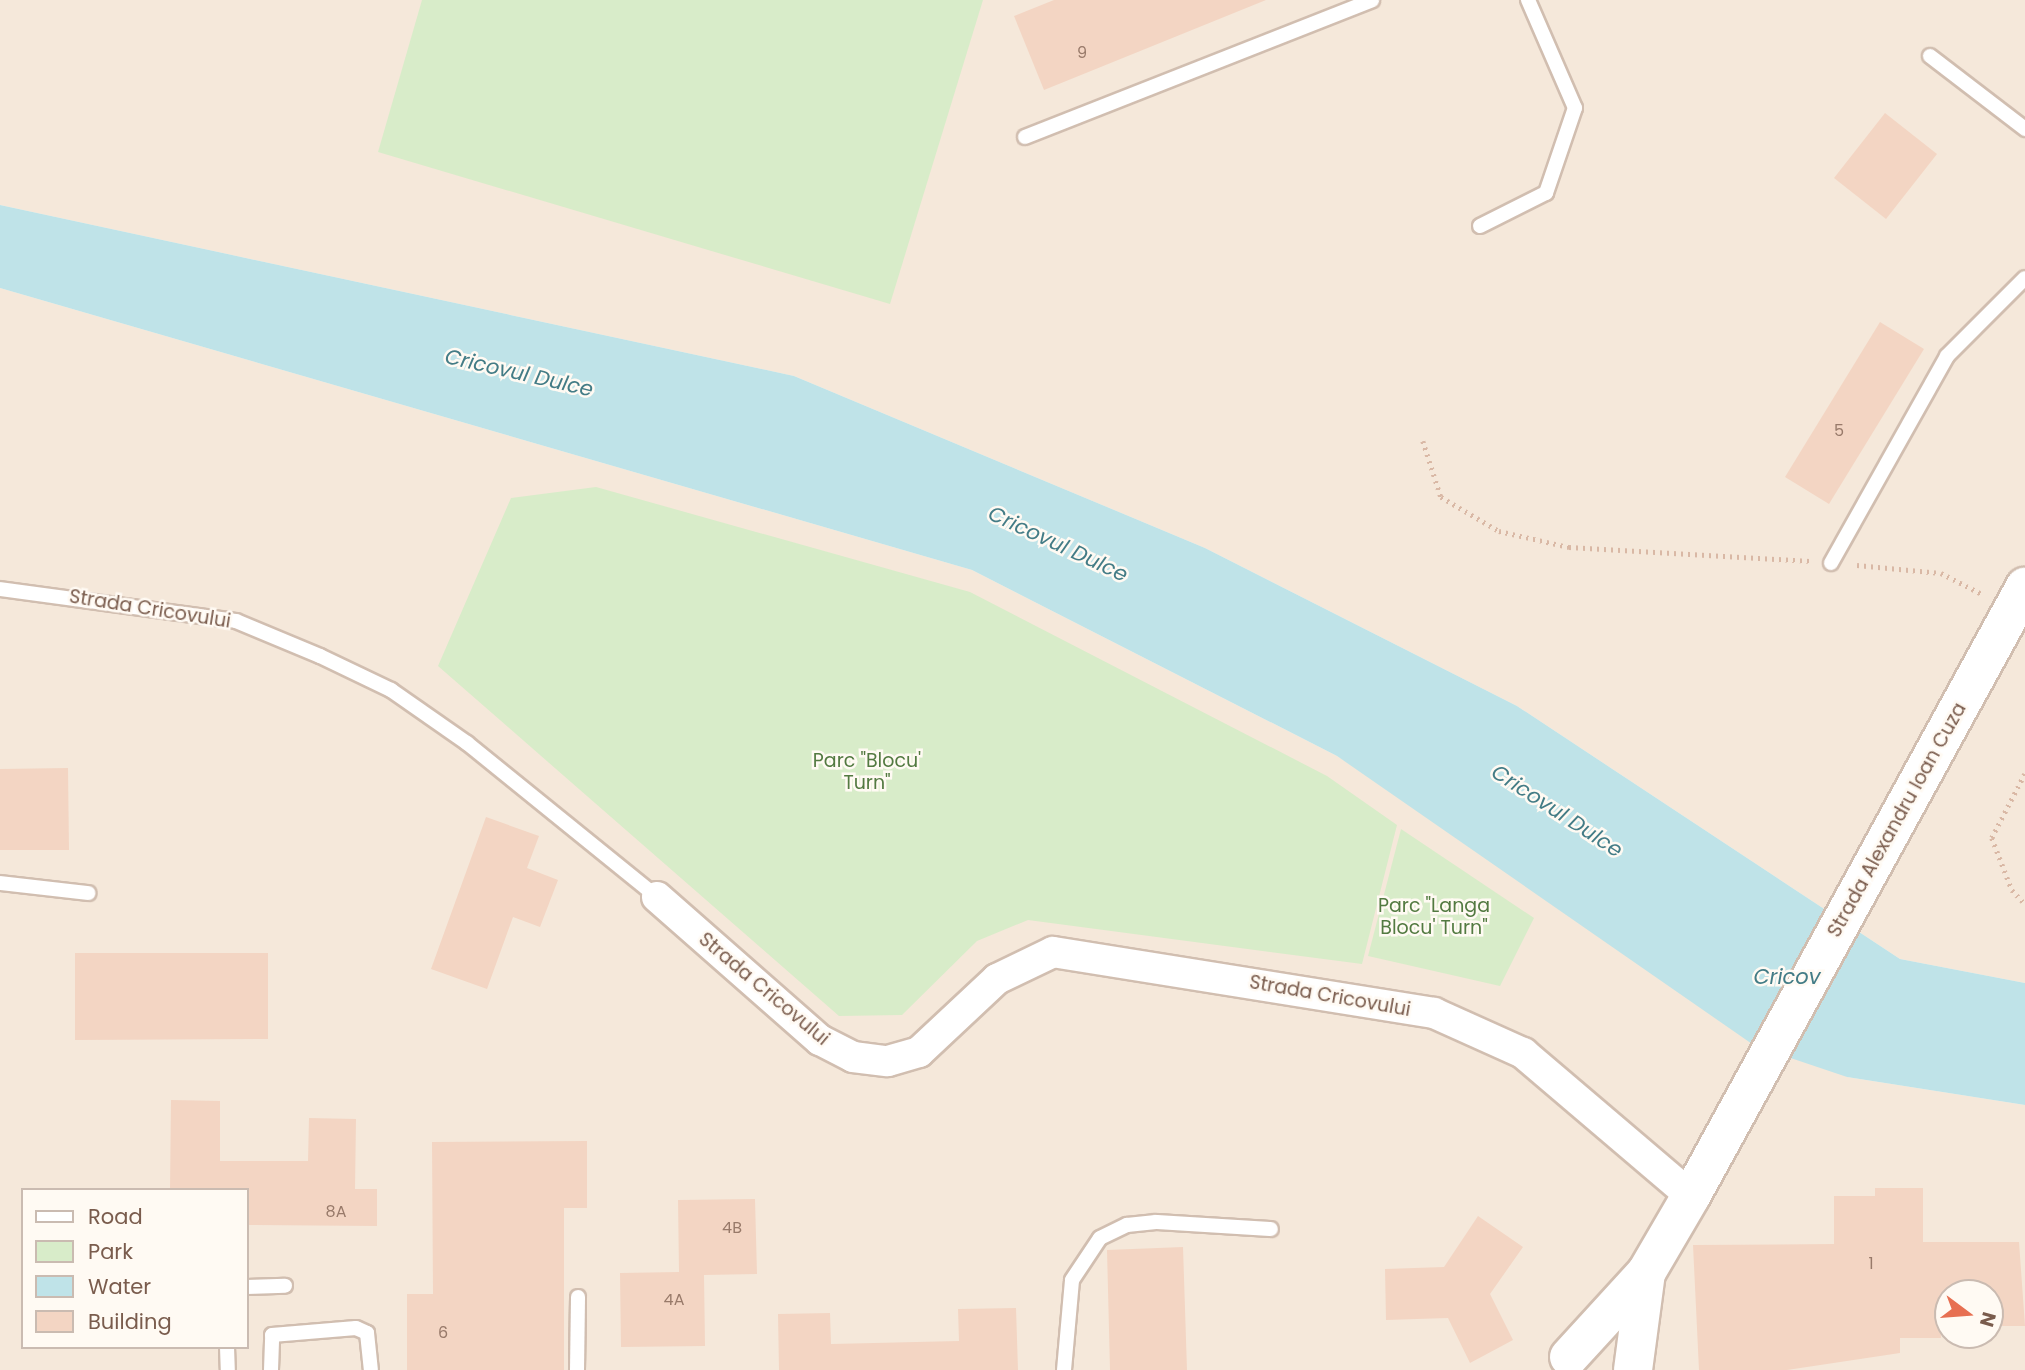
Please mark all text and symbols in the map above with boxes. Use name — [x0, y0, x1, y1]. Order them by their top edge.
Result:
house number: 9 — [1077, 43, 1087, 63]
water label: Cricovul Dulce — [442, 344, 596, 402]
house number: 5 — [1834, 421, 1844, 441]
water label: Cricovul Dulce — [984, 501, 1132, 587]
street label: Strada Cricovului — [68, 585, 232, 633]
street label: Strada Alexandru Ioan Cuza — [1823, 699, 1971, 941]
park label: Parc "Blocu' Turn" — [813, 750, 921, 794]
water label: Cricovul Dulce — [1487, 759, 1627, 863]
park label: Parc "Langa Blocu' Turn" — [1378, 895, 1490, 939]
street label: Strada Cricovului — [694, 928, 834, 1050]
water label: Cricov — [1753, 964, 1821, 990]
street label: Strada Cricovului — [1248, 971, 1412, 1021]
legend — [21, 1188, 248, 1349]
text: Road — [88, 1202, 143, 1231]
house number: 8A — [326, 1202, 346, 1222]
house number: 4B — [722, 1218, 742, 1238]
text: Park — [88, 1237, 133, 1266]
house number: 1 — [1868, 1254, 1874, 1274]
text: Water — [88, 1272, 151, 1301]
north arrow — [1934, 1279, 2004, 1349]
house number: 4A — [664, 1290, 684, 1310]
text: Building — [88, 1307, 172, 1336]
text: N — [1973, 1309, 2003, 1330]
house number: 6 — [438, 1323, 448, 1343]

